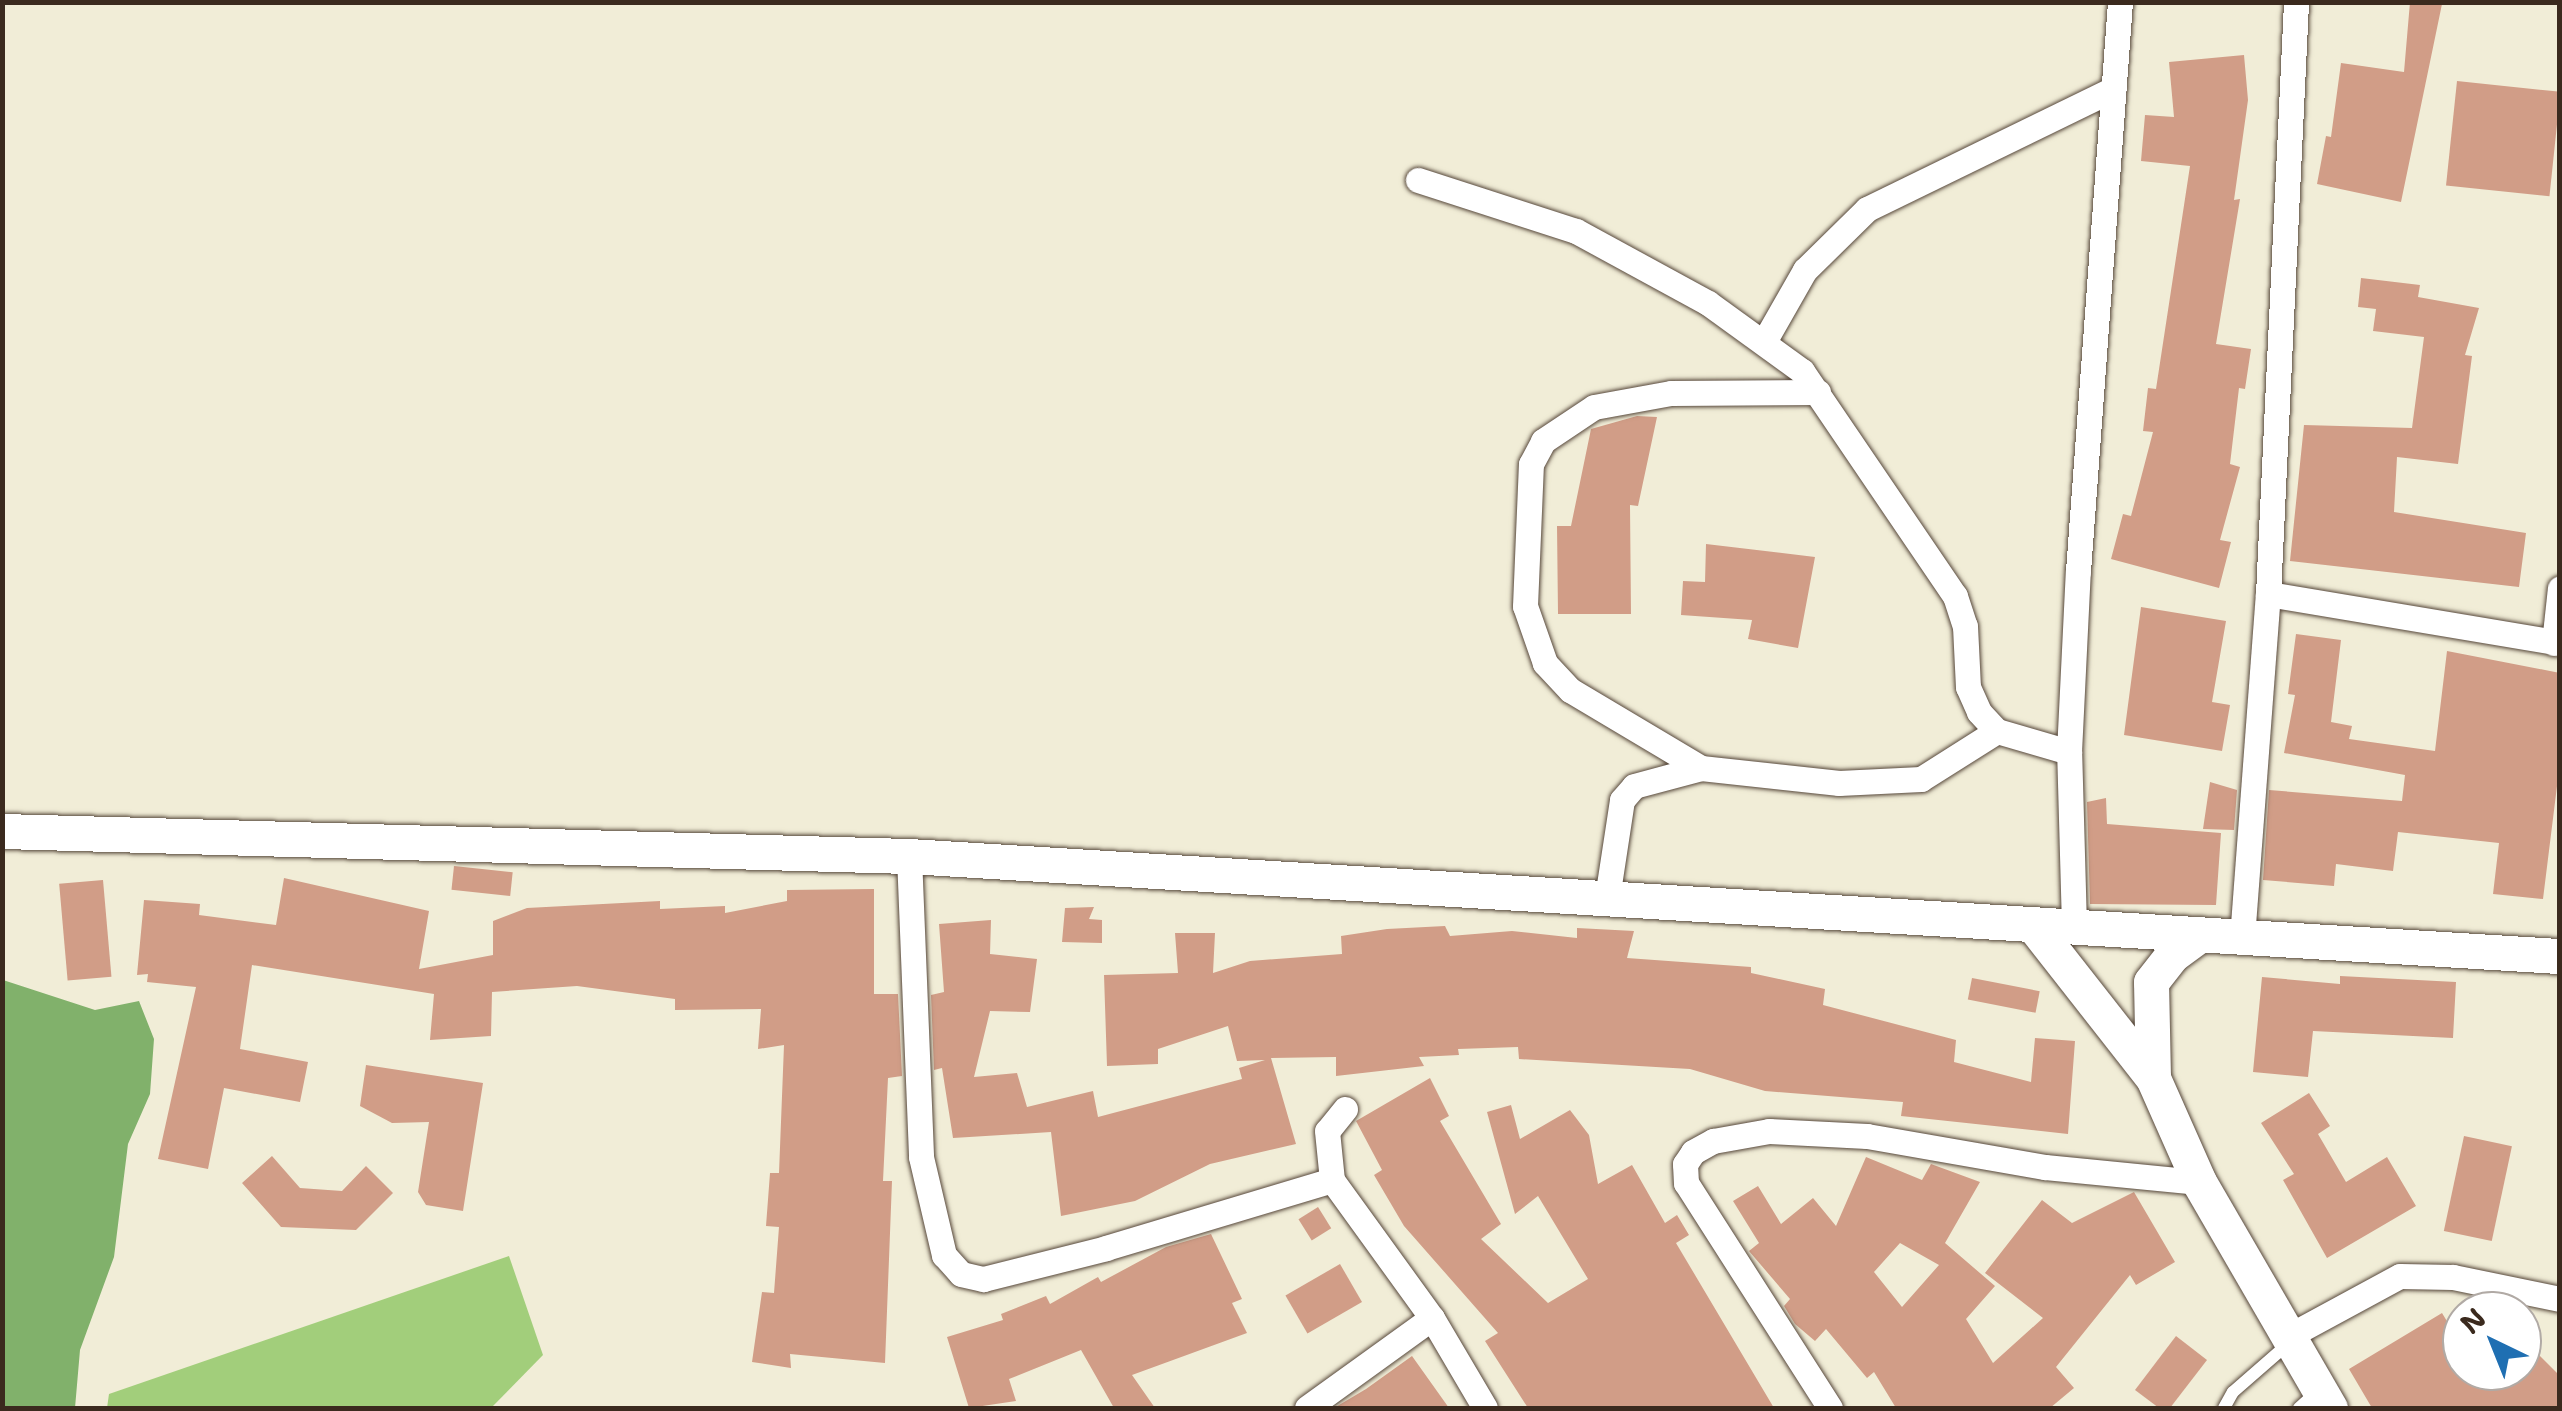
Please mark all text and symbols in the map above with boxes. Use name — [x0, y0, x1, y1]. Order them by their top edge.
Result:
north arrow — [2442, 1291, 2542, 1391]
text: N — [2452, 1299, 2494, 1342]

